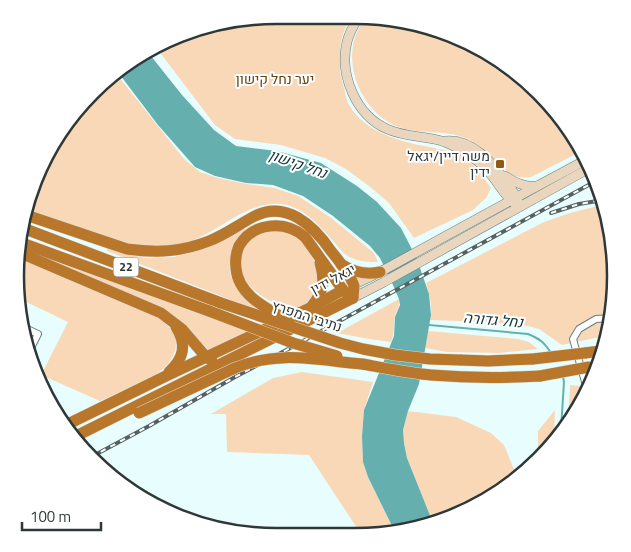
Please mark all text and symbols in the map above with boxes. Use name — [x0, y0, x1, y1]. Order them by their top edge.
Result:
park label: יער נחל קישון — [236, 68, 314, 89]
water label: נחל קישון — [266, 143, 332, 185]
place label: משה דיין/יגאל ידין — [407, 145, 490, 182]
marker: משה דיין/יגאל ידין — [494, 158, 506, 170]
road number: 22 — [114, 258, 138, 276]
street label: יגאל ידין — [306, 258, 359, 299]
street label: נתיבי המפרץ — [269, 294, 345, 337]
water label: נחל גדורה — [462, 305, 525, 334]
scale bar — [22, 500, 101, 532]
text: 100 m — [30, 505, 71, 528]

